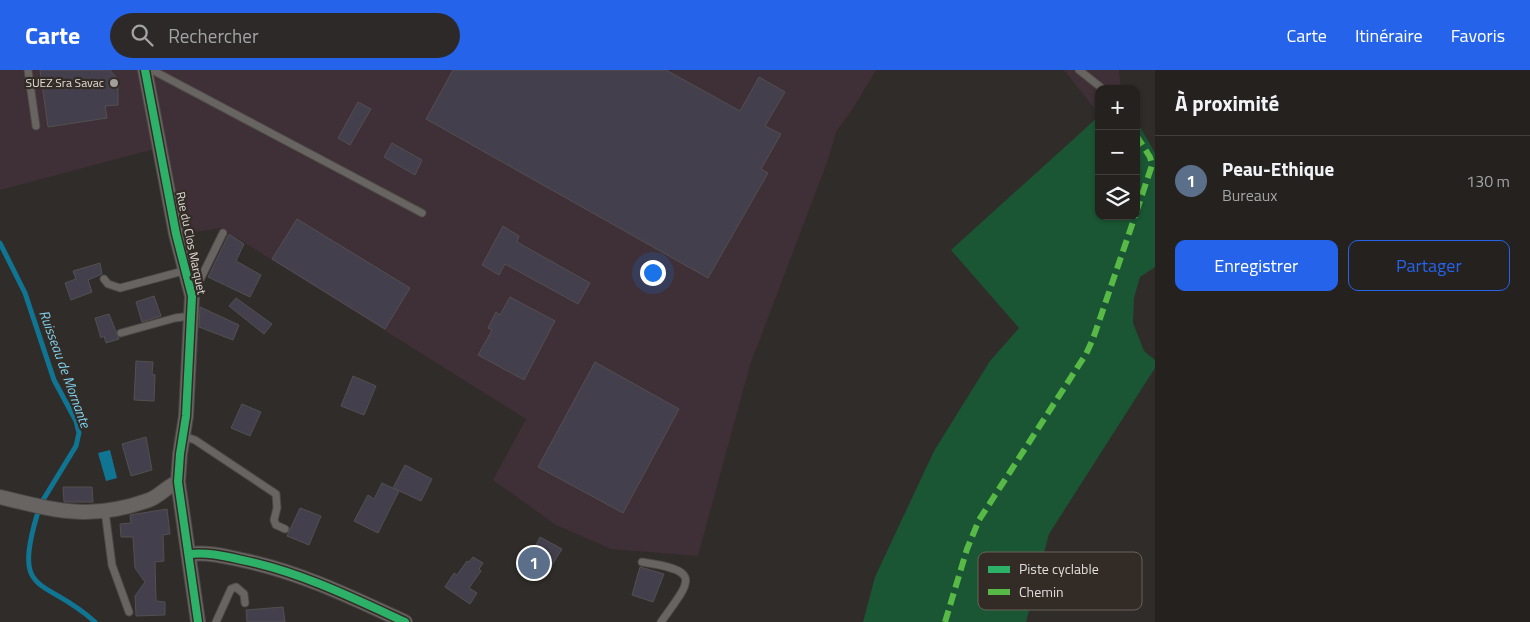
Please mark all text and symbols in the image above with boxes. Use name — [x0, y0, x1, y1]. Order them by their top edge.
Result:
search box — [110, 13, 460, 58]
text: Carte — [25, 17, 80, 53]
icon: search — [128, 21, 156, 49]
text: Rechercher — [168, 21, 258, 50]
text: Carte — [1286, 22, 1327, 49]
text: Itinéraire — [1355, 22, 1423, 49]
text: Favoris — [1451, 22, 1505, 49]
place label: SUEZ Sra Savac — [25, 73, 104, 92]
marker: SUEZ Sra Savac — [108, 77, 120, 89]
map controls — [1095, 85, 1140, 220]
button: + — [1095, 85, 1140, 130]
text: À proximité — [1175, 87, 1279, 119]
button: − — [1095, 130, 1140, 175]
text: Peau-Ethique — [1222, 154, 1334, 183]
text: 1 — [1187, 169, 1195, 193]
text: 130 m — [1466, 169, 1510, 193]
button: layers — [1095, 175, 1140, 220]
text: Bureaux — [1222, 183, 1278, 207]
street label: Rue du Clos Marquet — [171, 190, 212, 297]
button: Enregistrer — [1175, 240, 1338, 291]
button: Partager — [1348, 240, 1510, 291]
your location — [640, 260, 666, 286]
water label: Ruisseau de Mornante — [34, 307, 97, 432]
pin: 1 — [518, 544, 550, 582]
legend — [978, 552, 1142, 610]
text: Piste cyclable — [1019, 558, 1099, 579]
text: Chemin — [1019, 581, 1064, 602]

